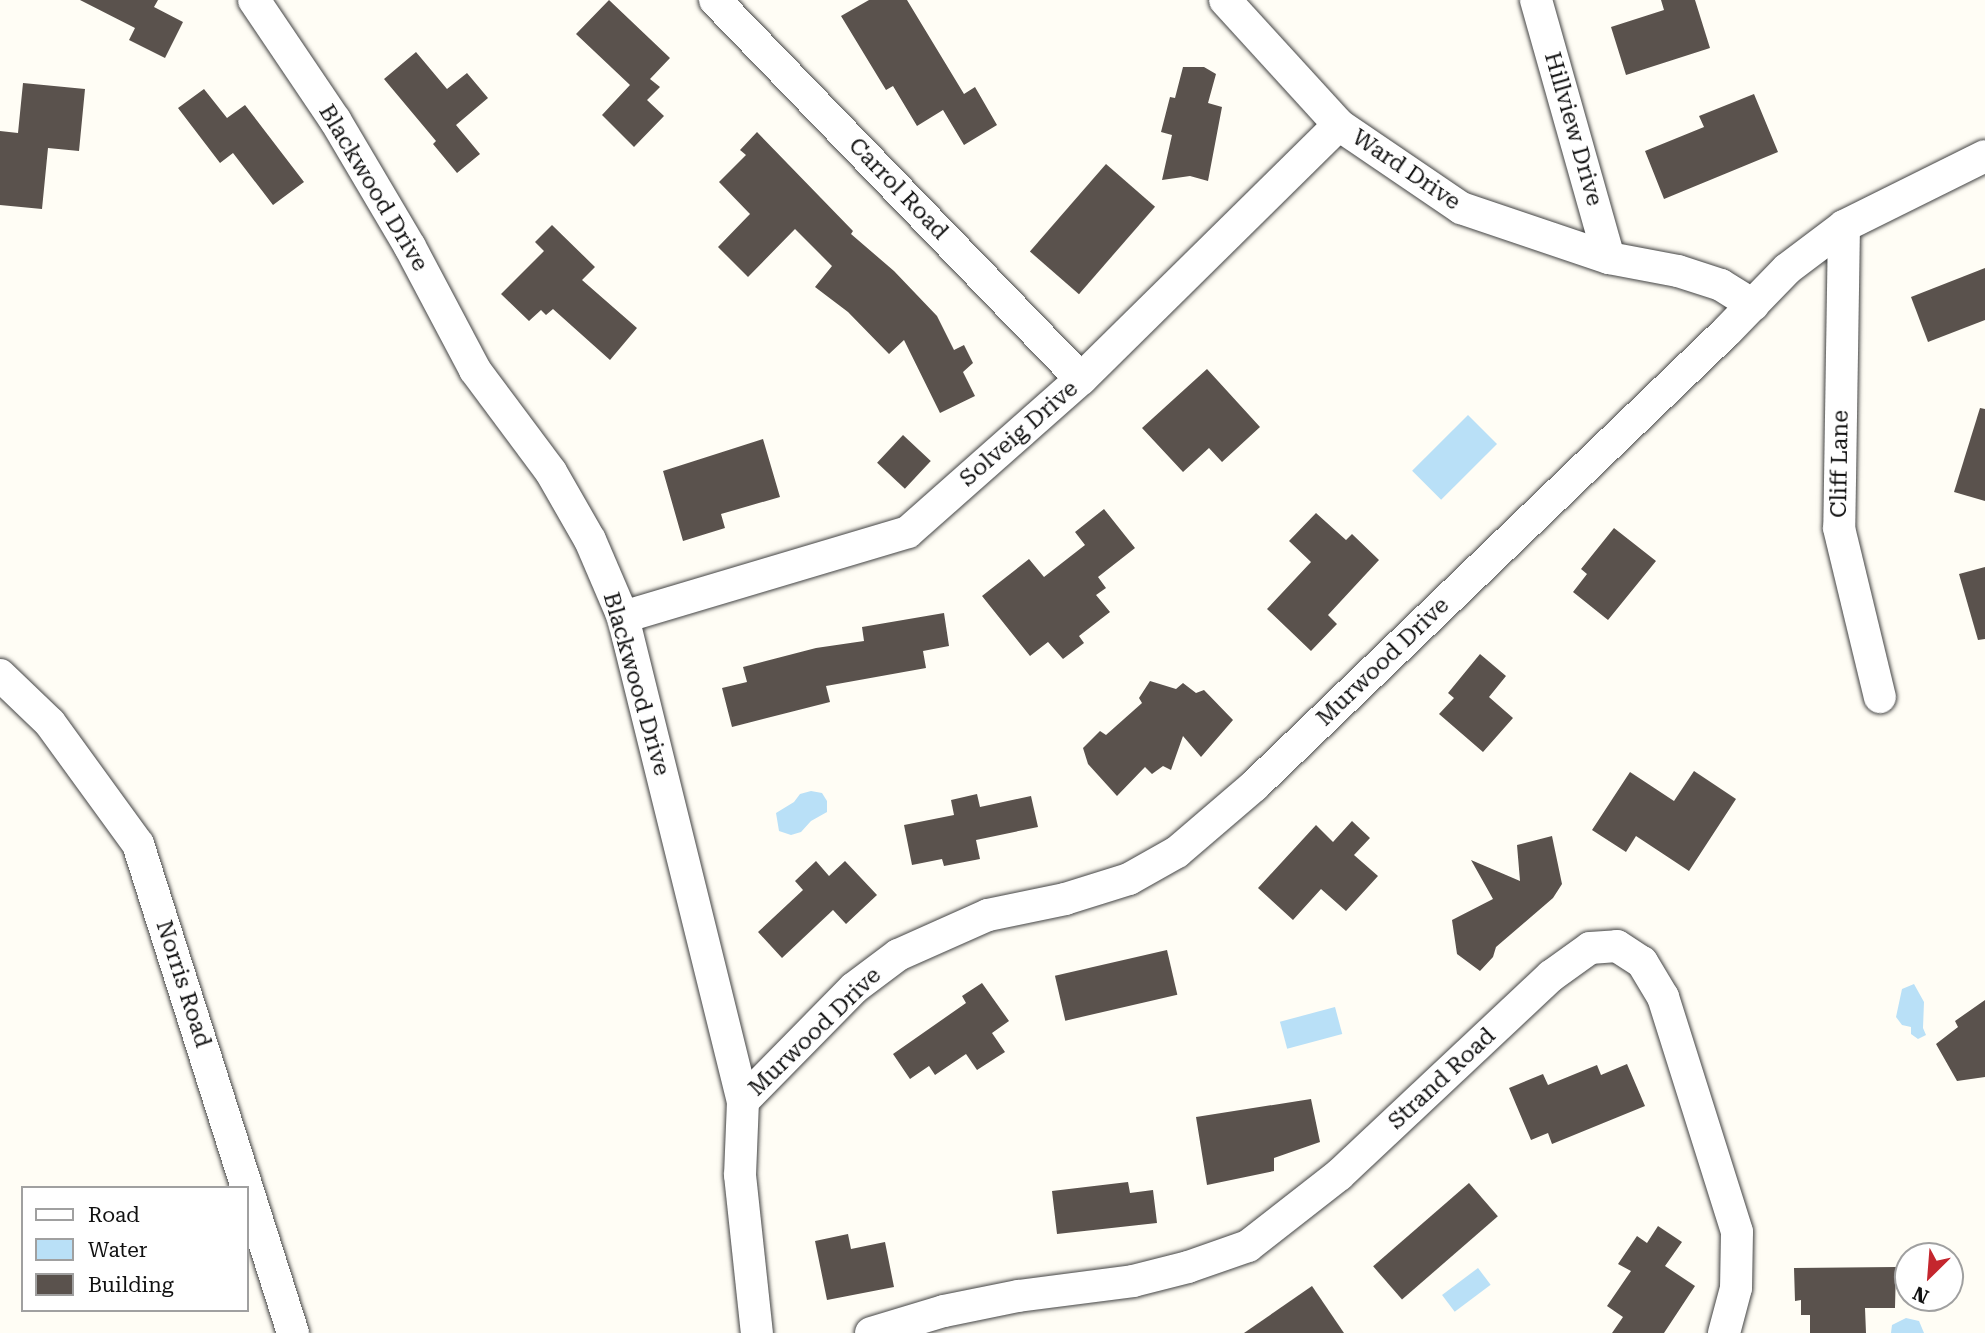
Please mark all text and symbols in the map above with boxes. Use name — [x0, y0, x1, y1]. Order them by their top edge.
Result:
street label: Hillview Drive — [1538, 49, 1608, 209]
street label: Blackwood Drive — [312, 100, 434, 276]
street label: Ward Drive — [1347, 124, 1465, 216]
street label: Carrol Road — [843, 132, 953, 246]
street label: Solveig Drive — [954, 375, 1084, 493]
street label: Cliff Lane — [1825, 410, 1855, 518]
street label: Blackwood Drive — [597, 589, 675, 779]
street label: Murwood Drive — [1311, 592, 1455, 732]
street label: Norris Road — [149, 917, 217, 1051]
street label: Murwood Drive — [743, 962, 887, 1102]
street label: Strand Road — [1383, 1022, 1501, 1136]
legend — [21, 1186, 248, 1312]
text: Road — [88, 1203, 140, 1227]
text: Water — [88, 1238, 147, 1262]
north arrow — [1894, 1242, 1964, 1312]
text: Building — [88, 1273, 174, 1297]
text: N — [1909, 1281, 1932, 1308]

